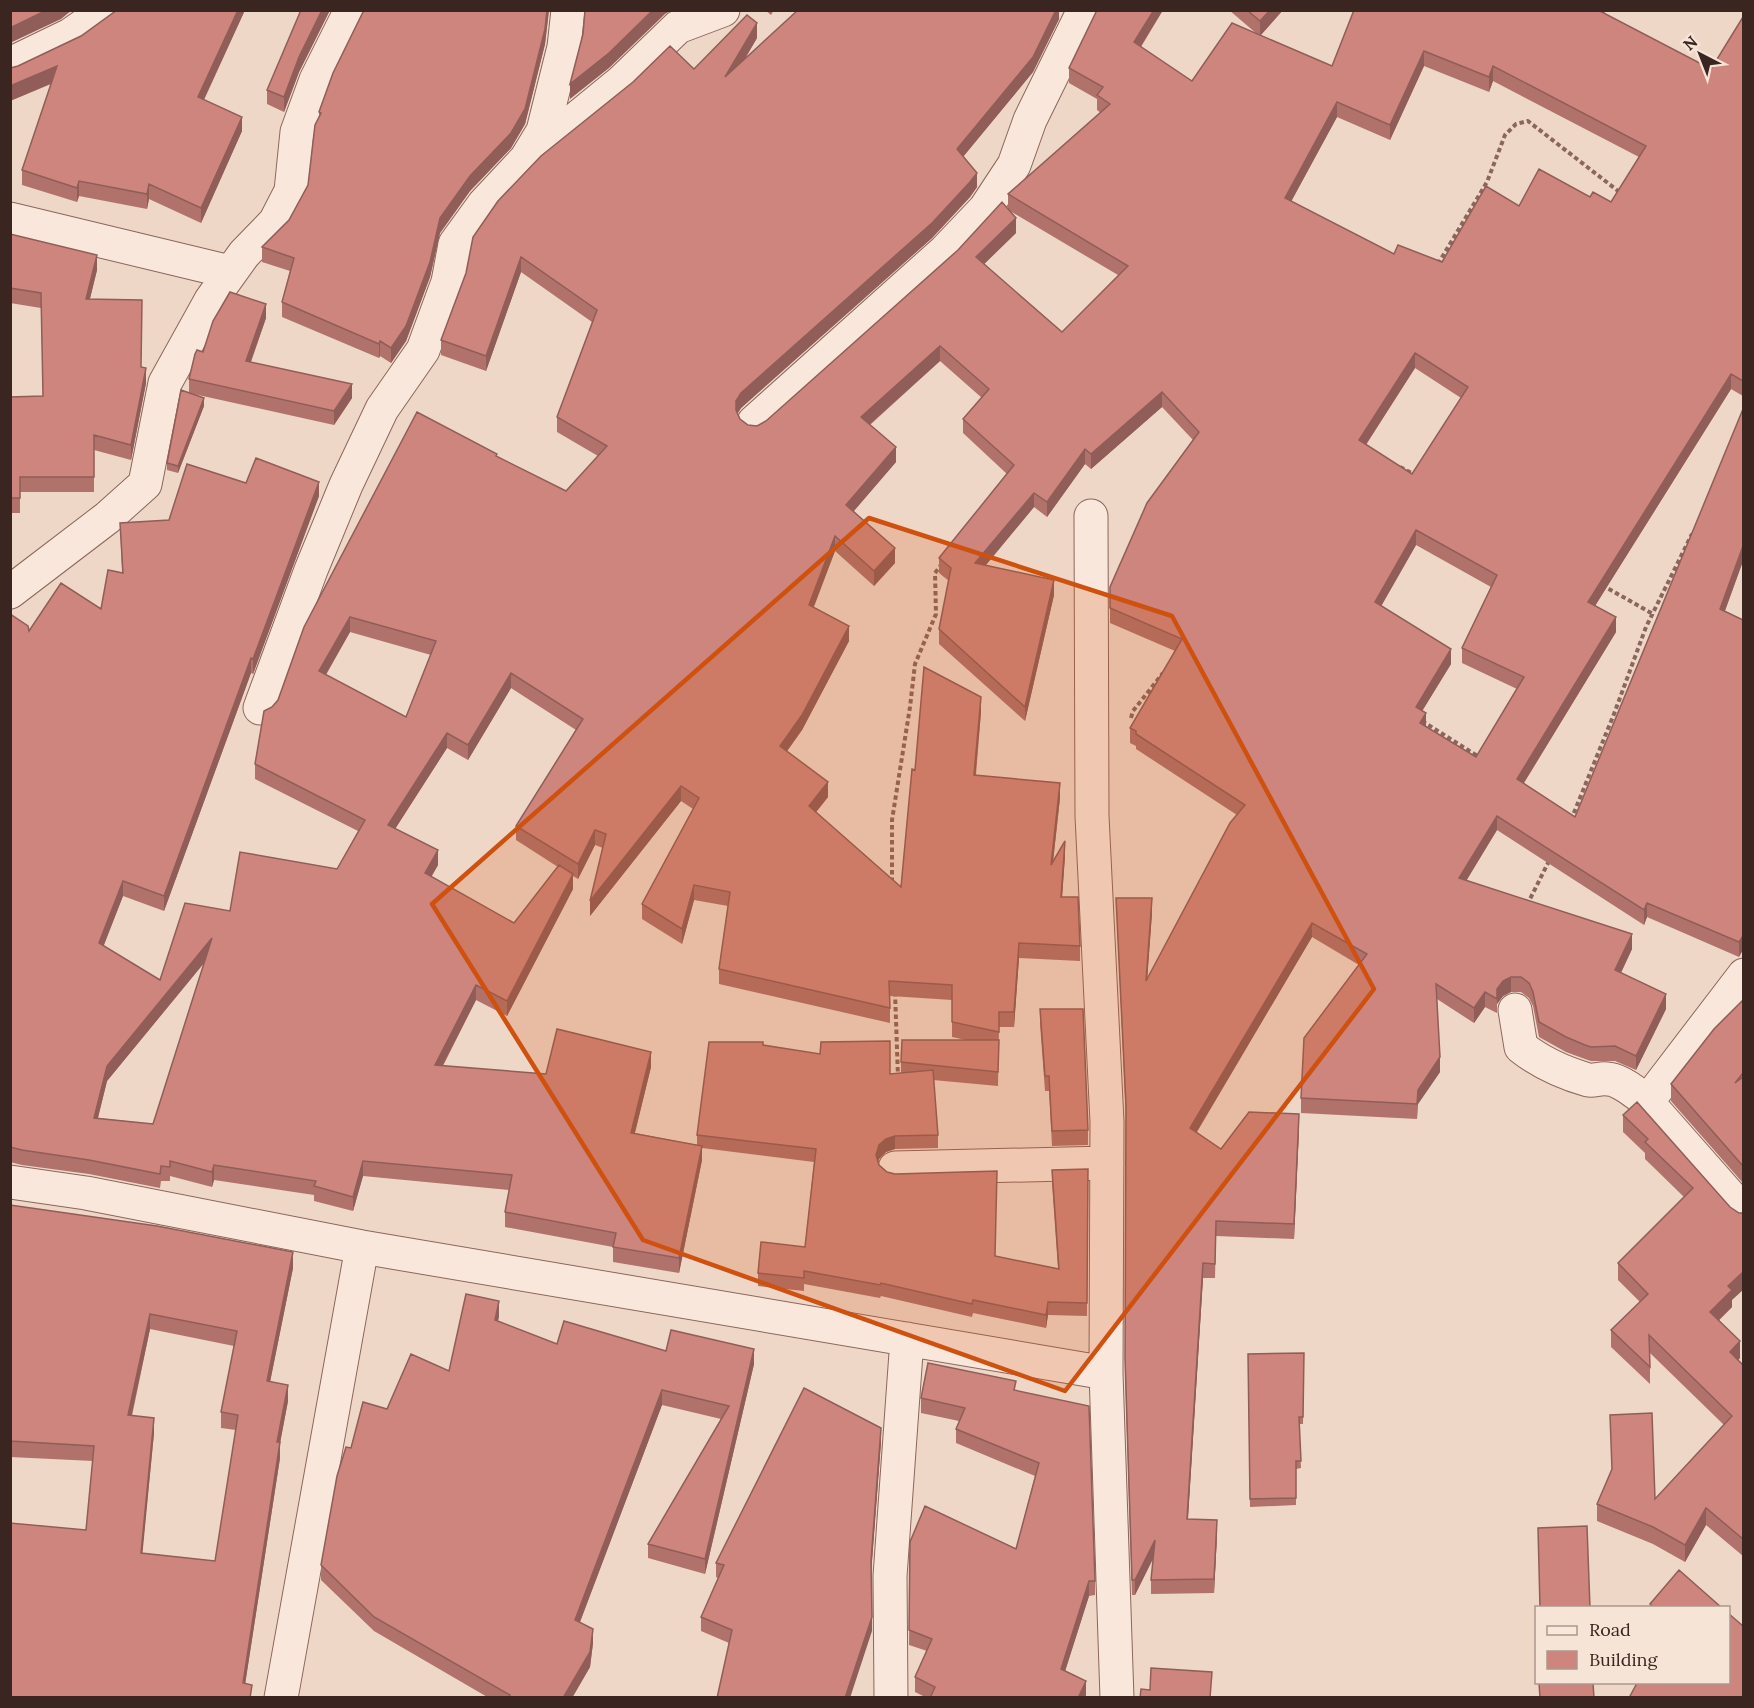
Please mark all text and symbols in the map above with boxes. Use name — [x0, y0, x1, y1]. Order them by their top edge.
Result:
north arrow — [1670, 24, 1730, 84]
text: N — [1679, 31, 1701, 54]
legend — [1535, 1606, 1730, 1684]
text: Road — [1589, 1618, 1631, 1641]
text: Building — [1589, 1648, 1659, 1671]

